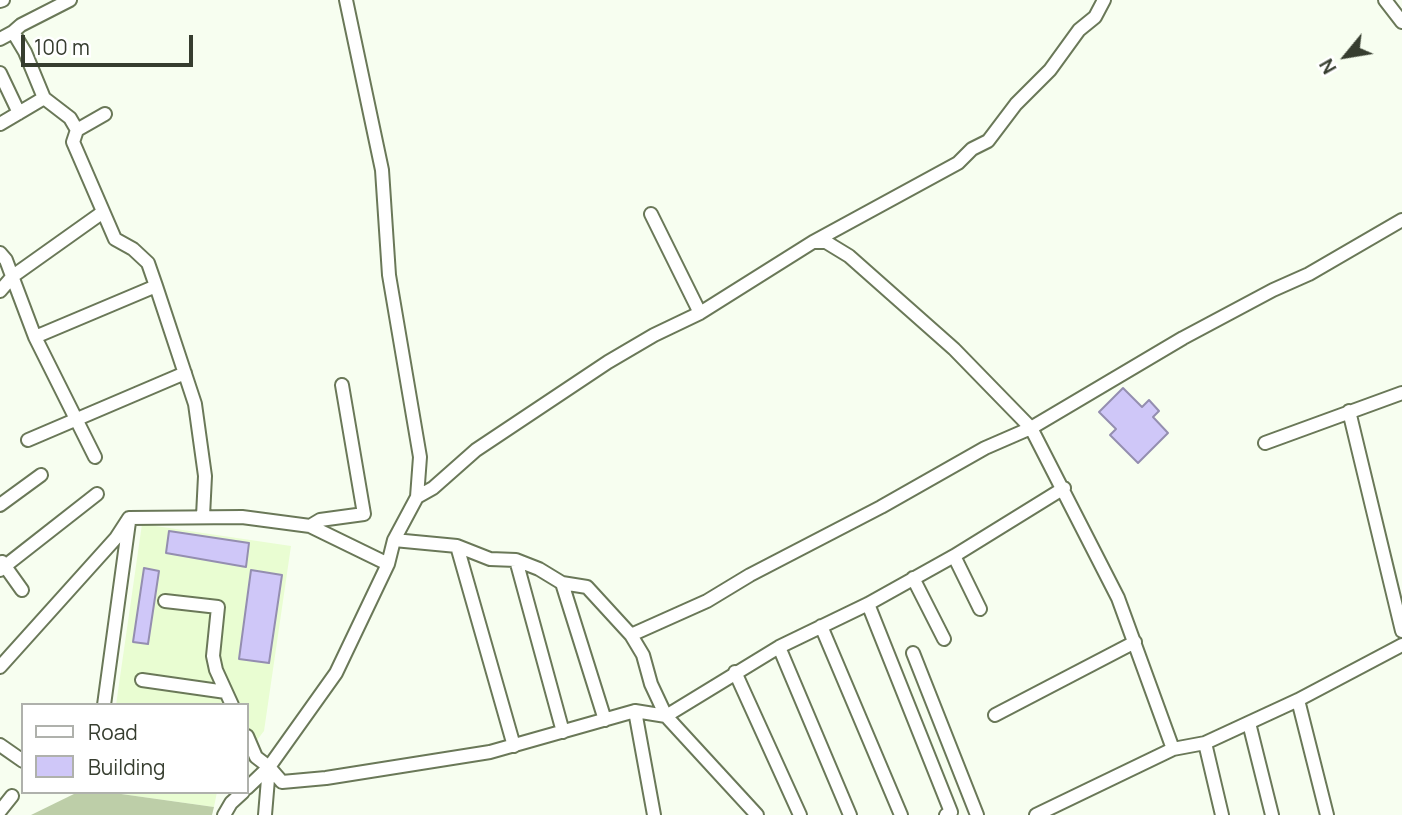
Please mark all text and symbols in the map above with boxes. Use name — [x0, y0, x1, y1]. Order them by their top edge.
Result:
scale bar — [24, 21, 196, 65]
north arrow — [1311, 21, 1381, 91]
text: 100 m — [34, 33, 90, 61]
text: N — [1313, 54, 1342, 79]
legend — [21, 703, 248, 794]
text: Road — [88, 718, 138, 746]
text: Building — [88, 753, 165, 781]

